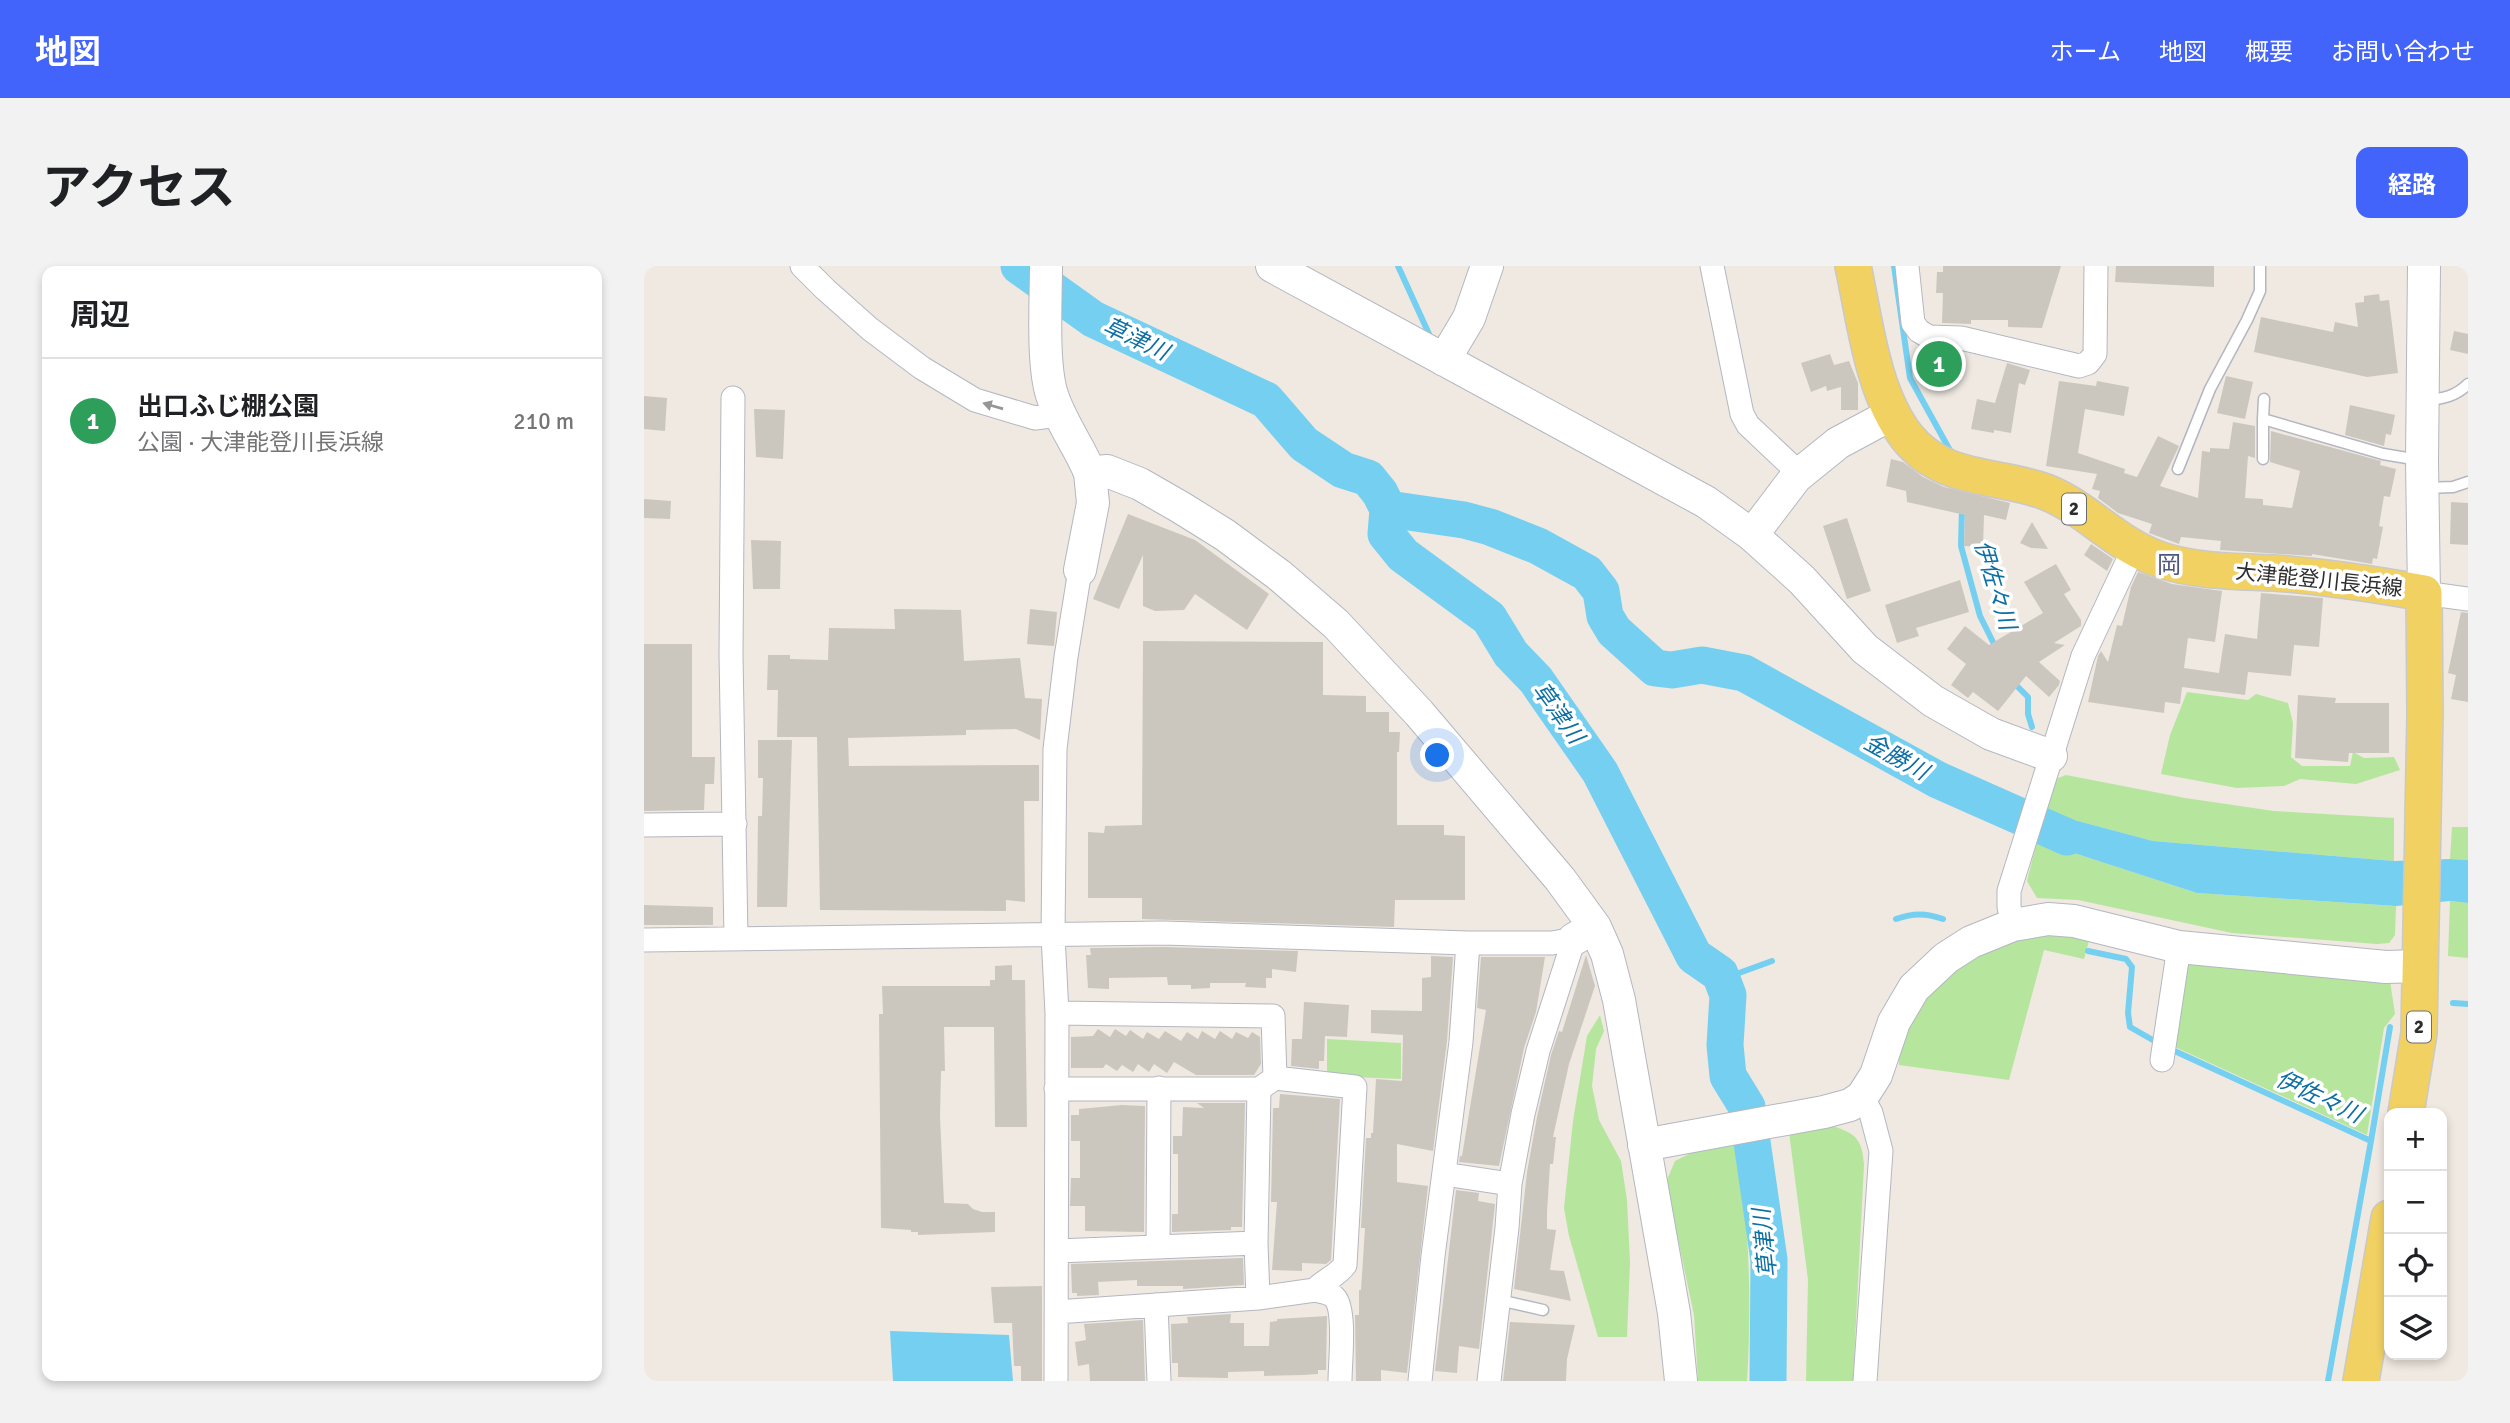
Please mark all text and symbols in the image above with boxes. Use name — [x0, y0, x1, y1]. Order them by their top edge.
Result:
text: 地図 — [35, 32, 101, 73]
text: ホーム — [2050, 37, 2121, 67]
text: 地図 — [2159, 37, 2207, 67]
text: 概要 — [2245, 37, 2293, 67]
text: お問い合わせ — [2331, 37, 2475, 67]
button: 経路 — [2356, 147, 2468, 218]
text: アクセス — [42, 158, 236, 218]
text: 周辺 — [70, 297, 130, 334]
water label: 草津川 — [1099, 311, 1176, 368]
pin: 1 — [1916, 338, 1962, 390]
text: 出口ふじ棚公園 — [137, 391, 319, 423]
one-way arrow — [982, 400, 1003, 410]
text: 1 — [87, 407, 99, 436]
text: 210 m — [513, 407, 574, 436]
text: 公園 · 大津能登川長浜線 — [137, 428, 384, 457]
road number: 2 — [2062, 494, 2086, 524]
water label: 伊佐々川 — [1968, 537, 2023, 636]
district label: 岡 — [2157, 550, 2181, 580]
street label: 大津能登川長浜線 — [2234, 558, 2404, 602]
water label: 草津川 — [1526, 677, 1592, 752]
water label: 金勝川 — [1859, 728, 1936, 788]
your location — [1420, 738, 1454, 772]
road number: 2 — [2407, 1012, 2431, 1042]
water label: 伊佐々川 — [2271, 1064, 2370, 1131]
map controls — [2384, 1108, 2447, 1360]
button: + — [2384, 1108, 2447, 1171]
button: − — [2384, 1171, 2447, 1234]
water label: 草津川 — [1747, 1204, 1783, 1279]
button: locate — [2384, 1234, 2447, 1297]
button: layers — [2384, 1297, 2447, 1360]

